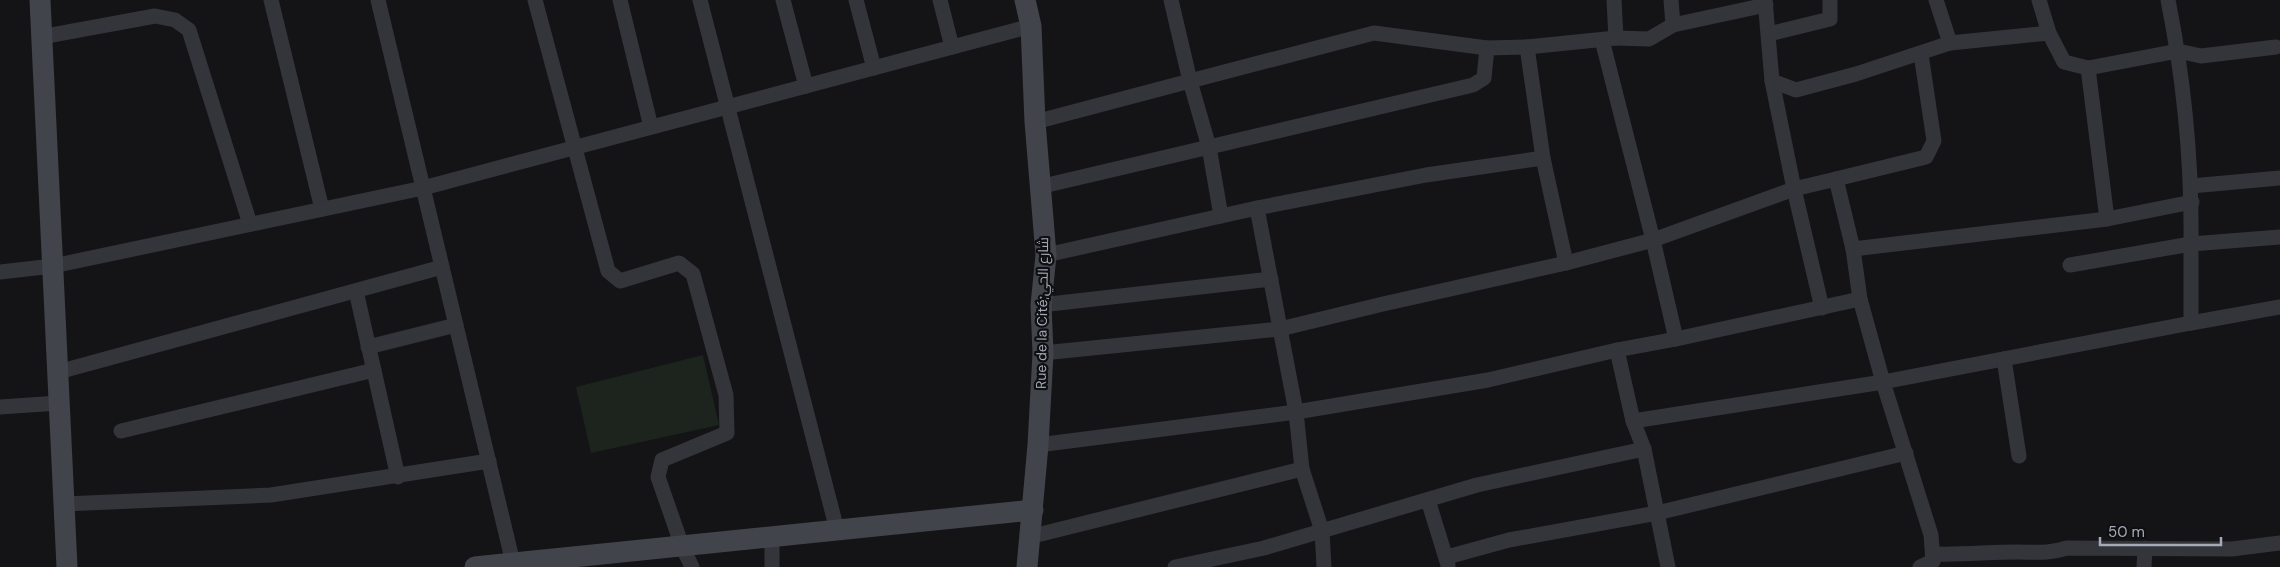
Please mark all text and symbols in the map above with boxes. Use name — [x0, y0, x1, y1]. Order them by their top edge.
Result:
street label: Rue de la Cité;شارع الحي — [1032, 237, 1055, 389]
scale bar — [2100, 514, 2221, 546]
text: 50 m — [2108, 522, 2145, 542]

